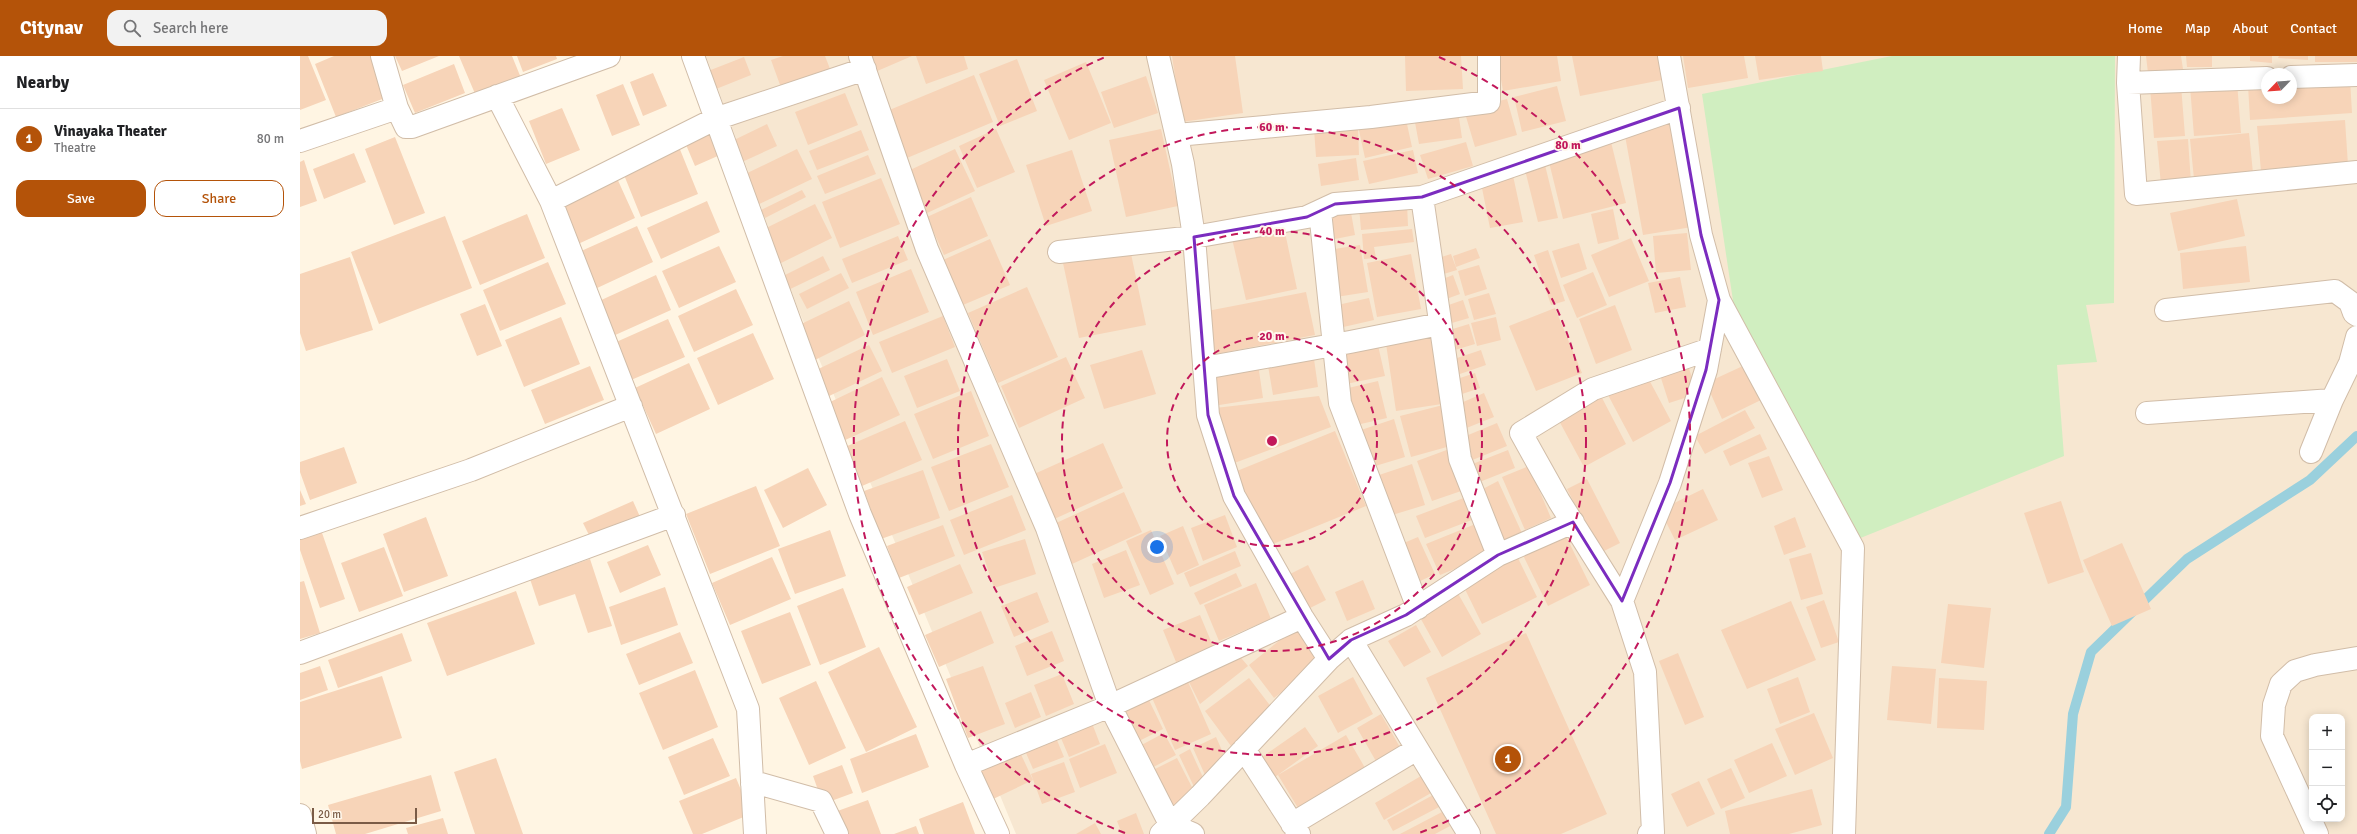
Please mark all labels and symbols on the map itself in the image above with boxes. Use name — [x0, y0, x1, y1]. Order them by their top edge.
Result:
north arrow — [2261, 68, 2297, 104]
text: 60 m — [1259, 120, 1285, 135]
text: 80 m — [1555, 138, 1581, 153]
text: 40 m — [1259, 224, 1285, 239]
text: 20 m — [1259, 329, 1285, 344]
centre of rings — [1265, 434, 1279, 448]
your location — [1147, 537, 1167, 557]
pin: 1 — [1495, 744, 1521, 774]
scale bar — [312, 806, 417, 825]

